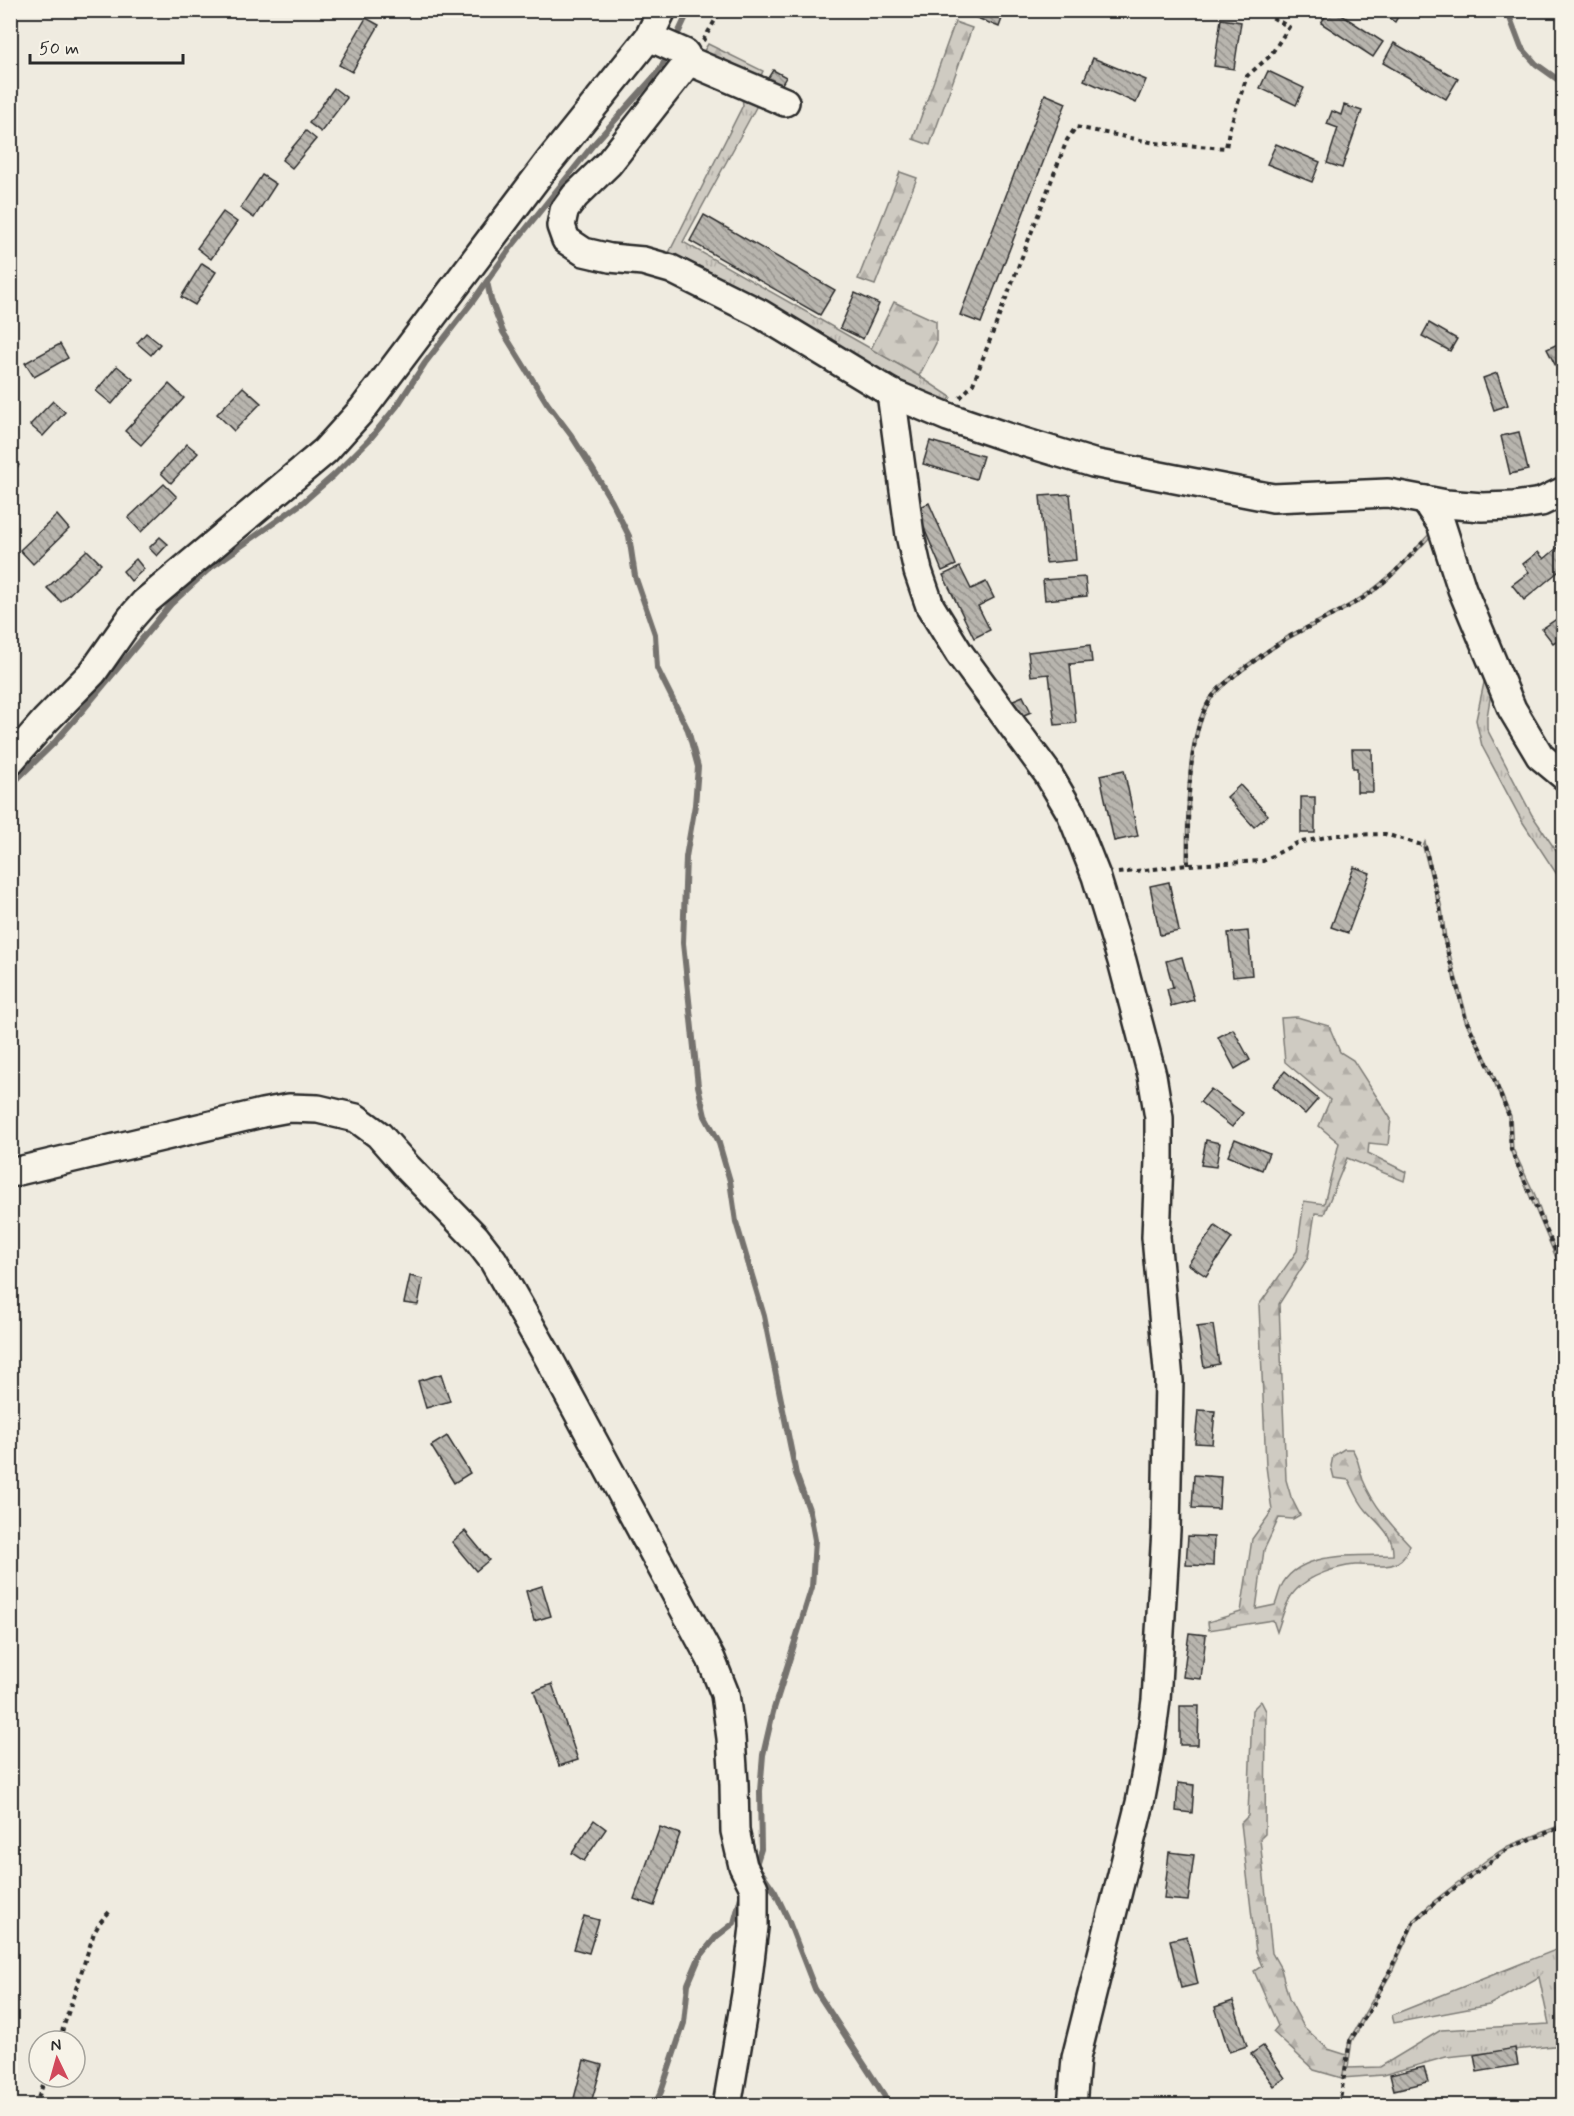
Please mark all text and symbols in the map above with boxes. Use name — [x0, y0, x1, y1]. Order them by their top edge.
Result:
scale bar — [30, 27, 183, 65]
text: 50 m — [39, 37, 79, 61]
north arrow — [27, 2029, 87, 2089]
text: N — [50, 2035, 62, 2056]

